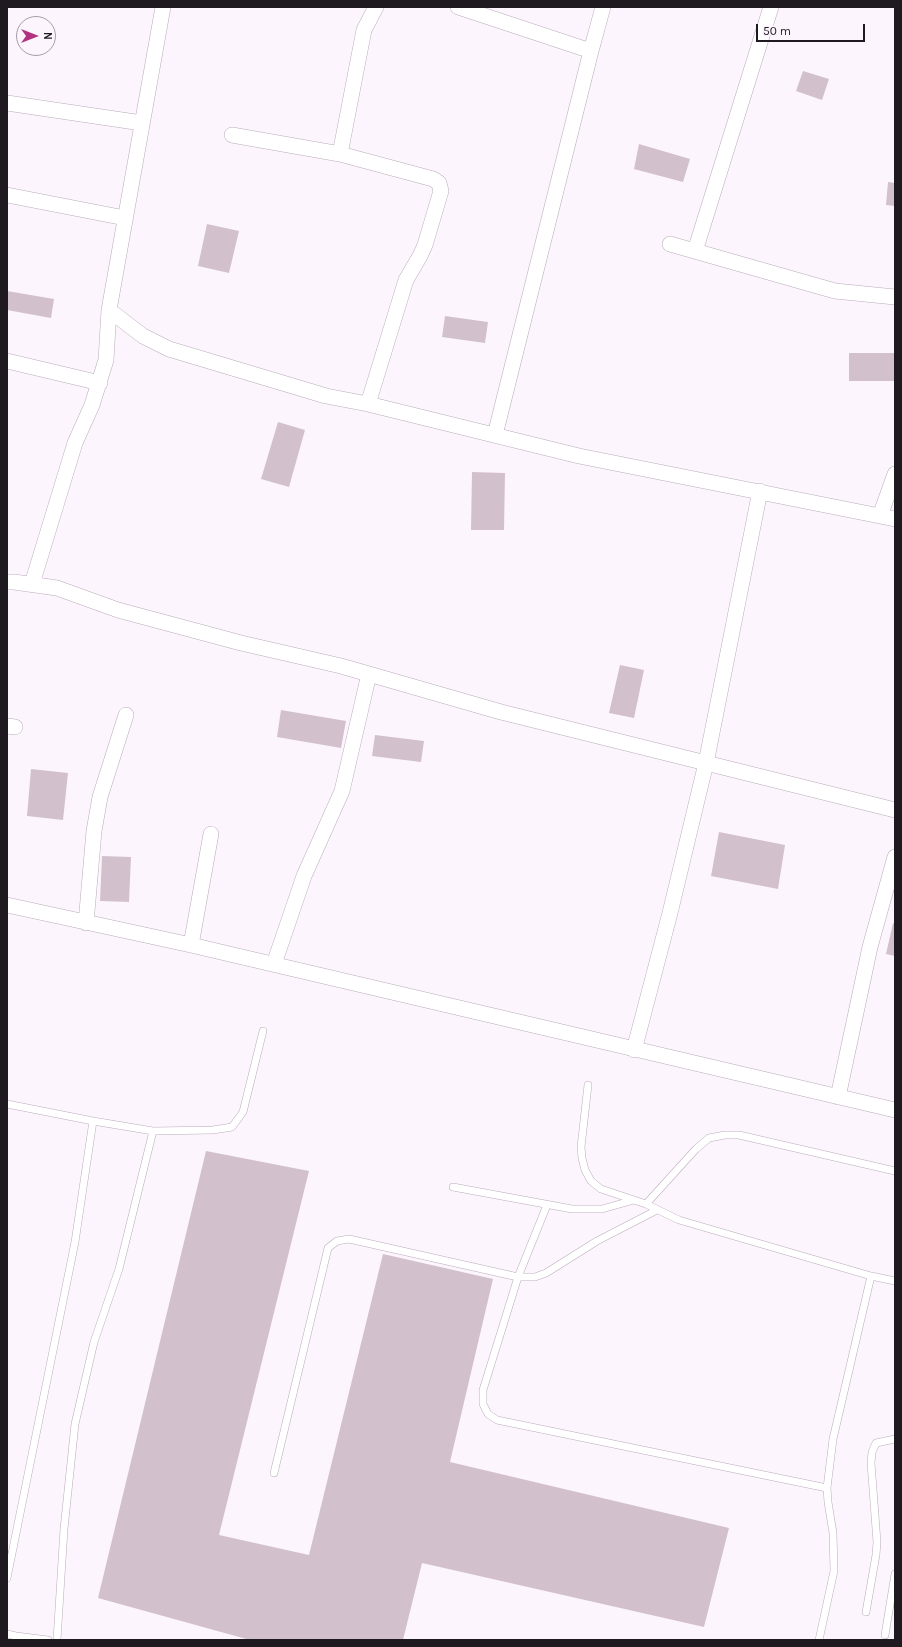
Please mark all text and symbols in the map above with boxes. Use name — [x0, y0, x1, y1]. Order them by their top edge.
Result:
north arrow — [16, 16, 56, 56]
scale bar — [758, 16, 867, 42]
text: 50 m — [763, 24, 791, 38]
text: N — [41, 32, 54, 40]

